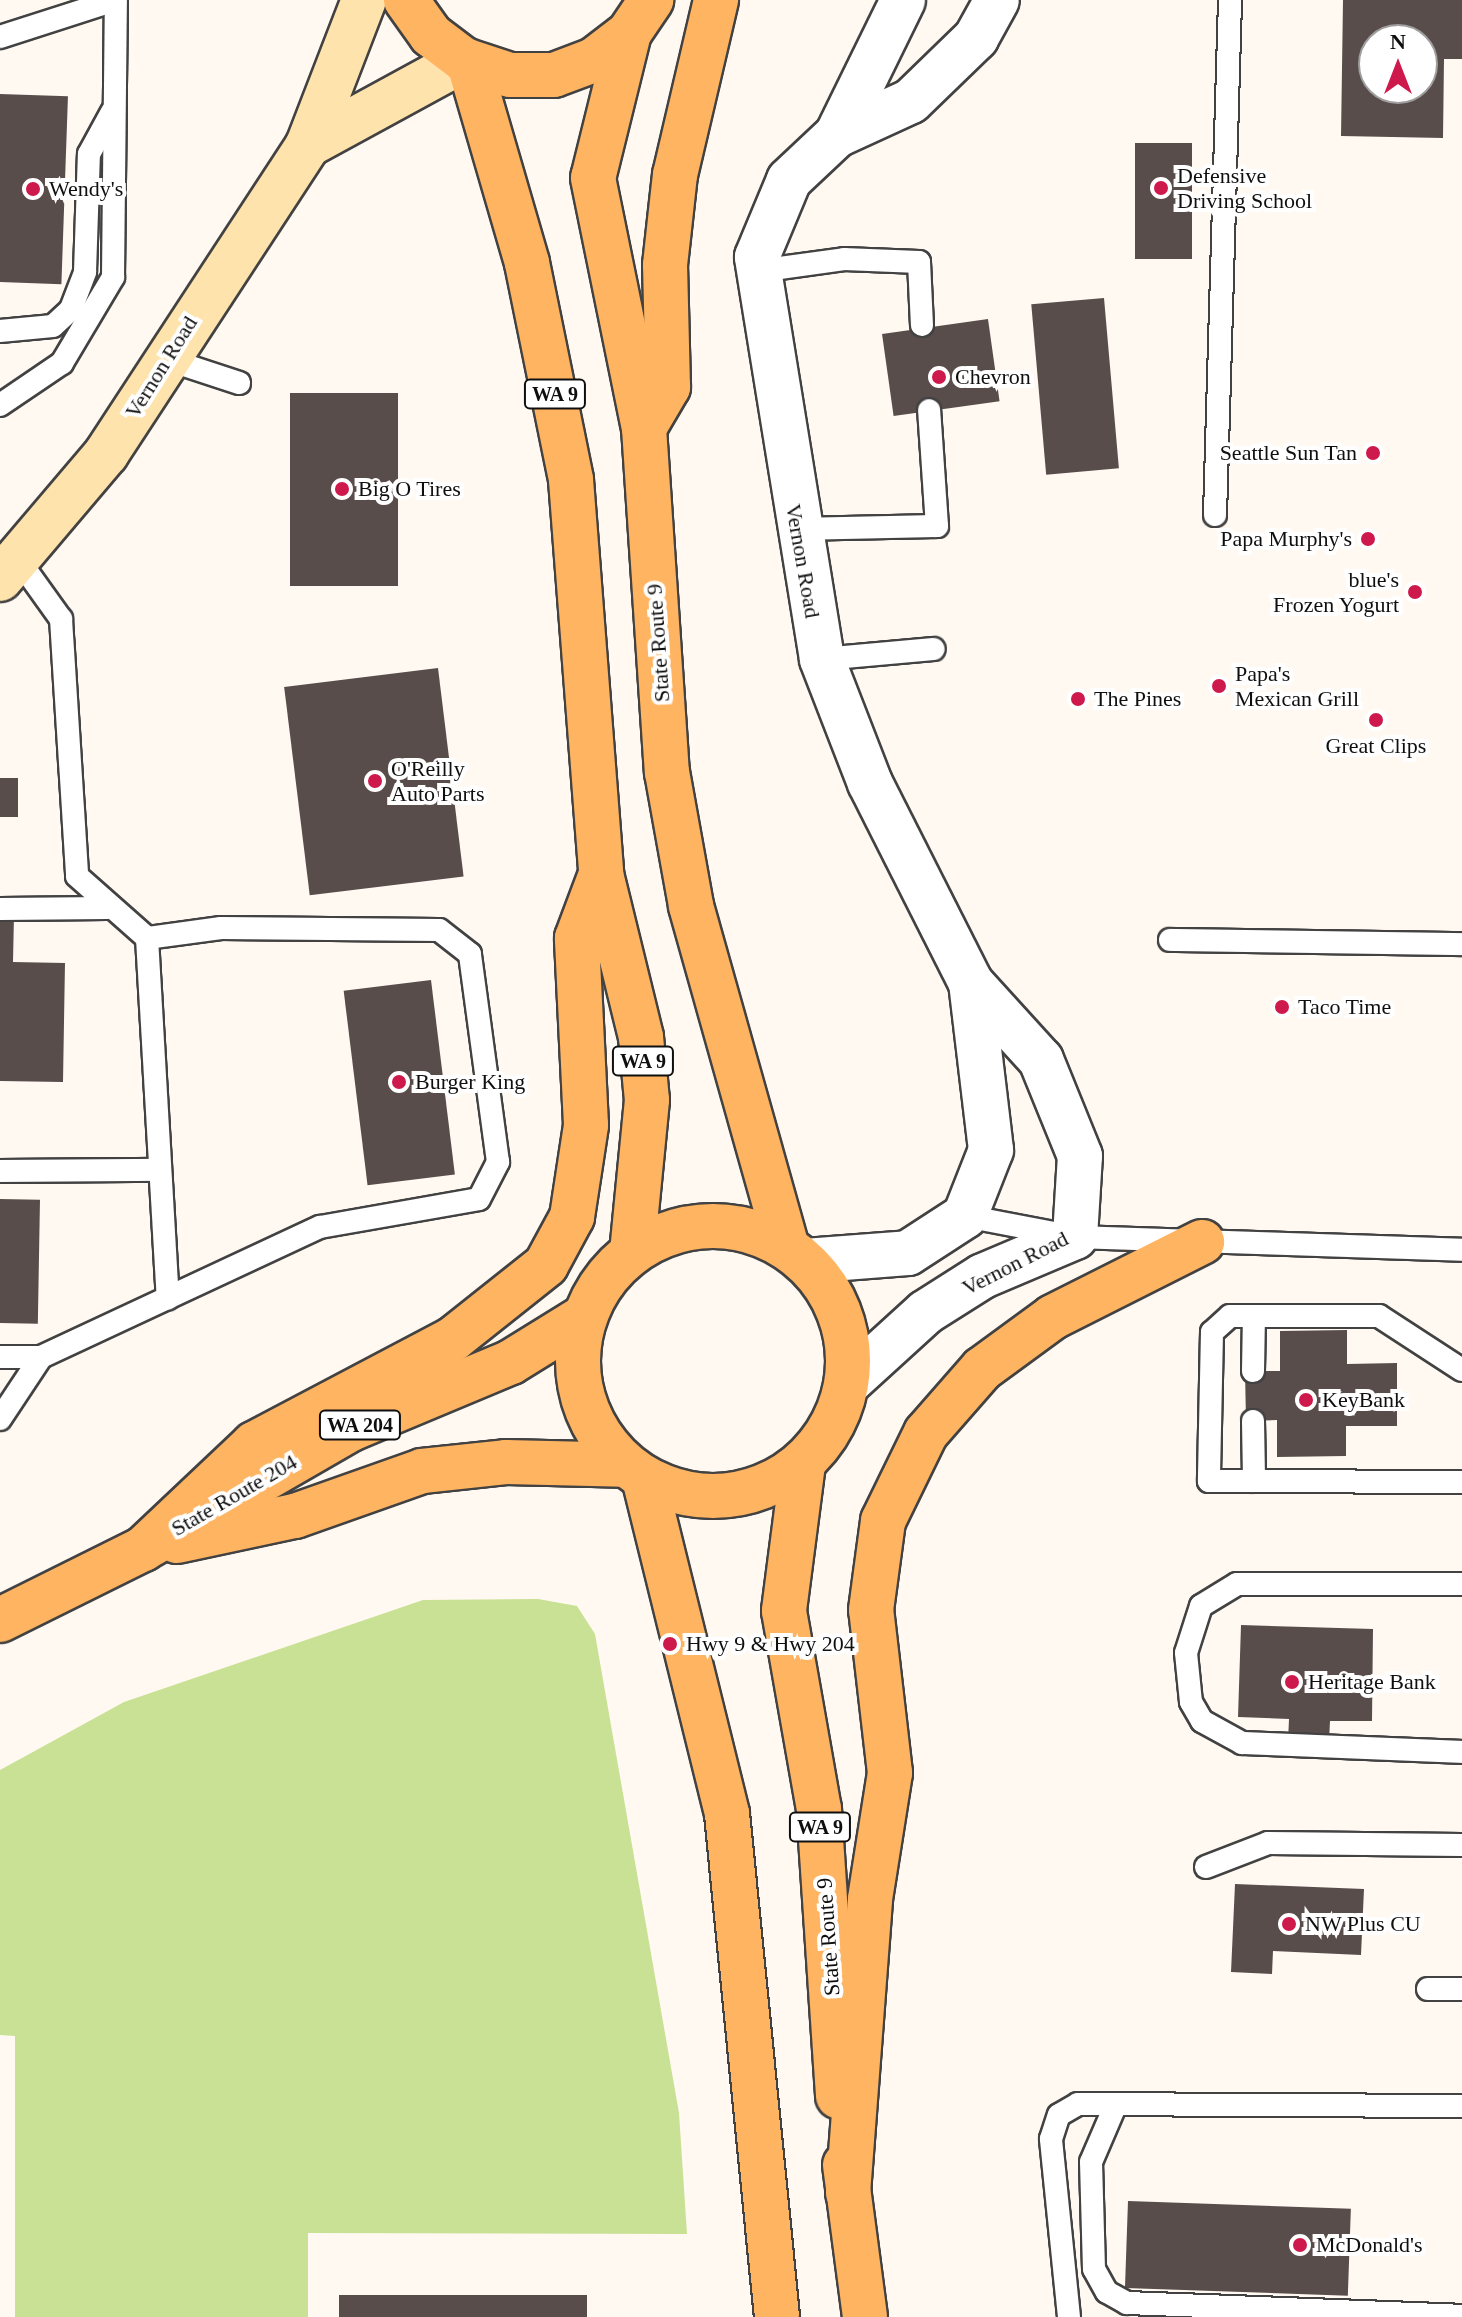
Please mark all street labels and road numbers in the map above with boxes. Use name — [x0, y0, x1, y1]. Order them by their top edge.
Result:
street label: Vernon Road — [119, 311, 203, 423]
road number: WA 9 — [523, 378, 587, 410]
street label: Vernon Road — [780, 502, 826, 620]
street label: State Route 9 — [641, 583, 675, 703]
road number: WA 9 — [611, 1045, 675, 1077]
street label: Vernon Road — [958, 1225, 1072, 1301]
road number: WA 204 — [318, 1409, 402, 1441]
street label: State Route 204 — [167, 1448, 301, 1542]
road number: WA 9 — [788, 1811, 852, 1843]
street label: State Route 9 — [811, 1877, 845, 1997]

